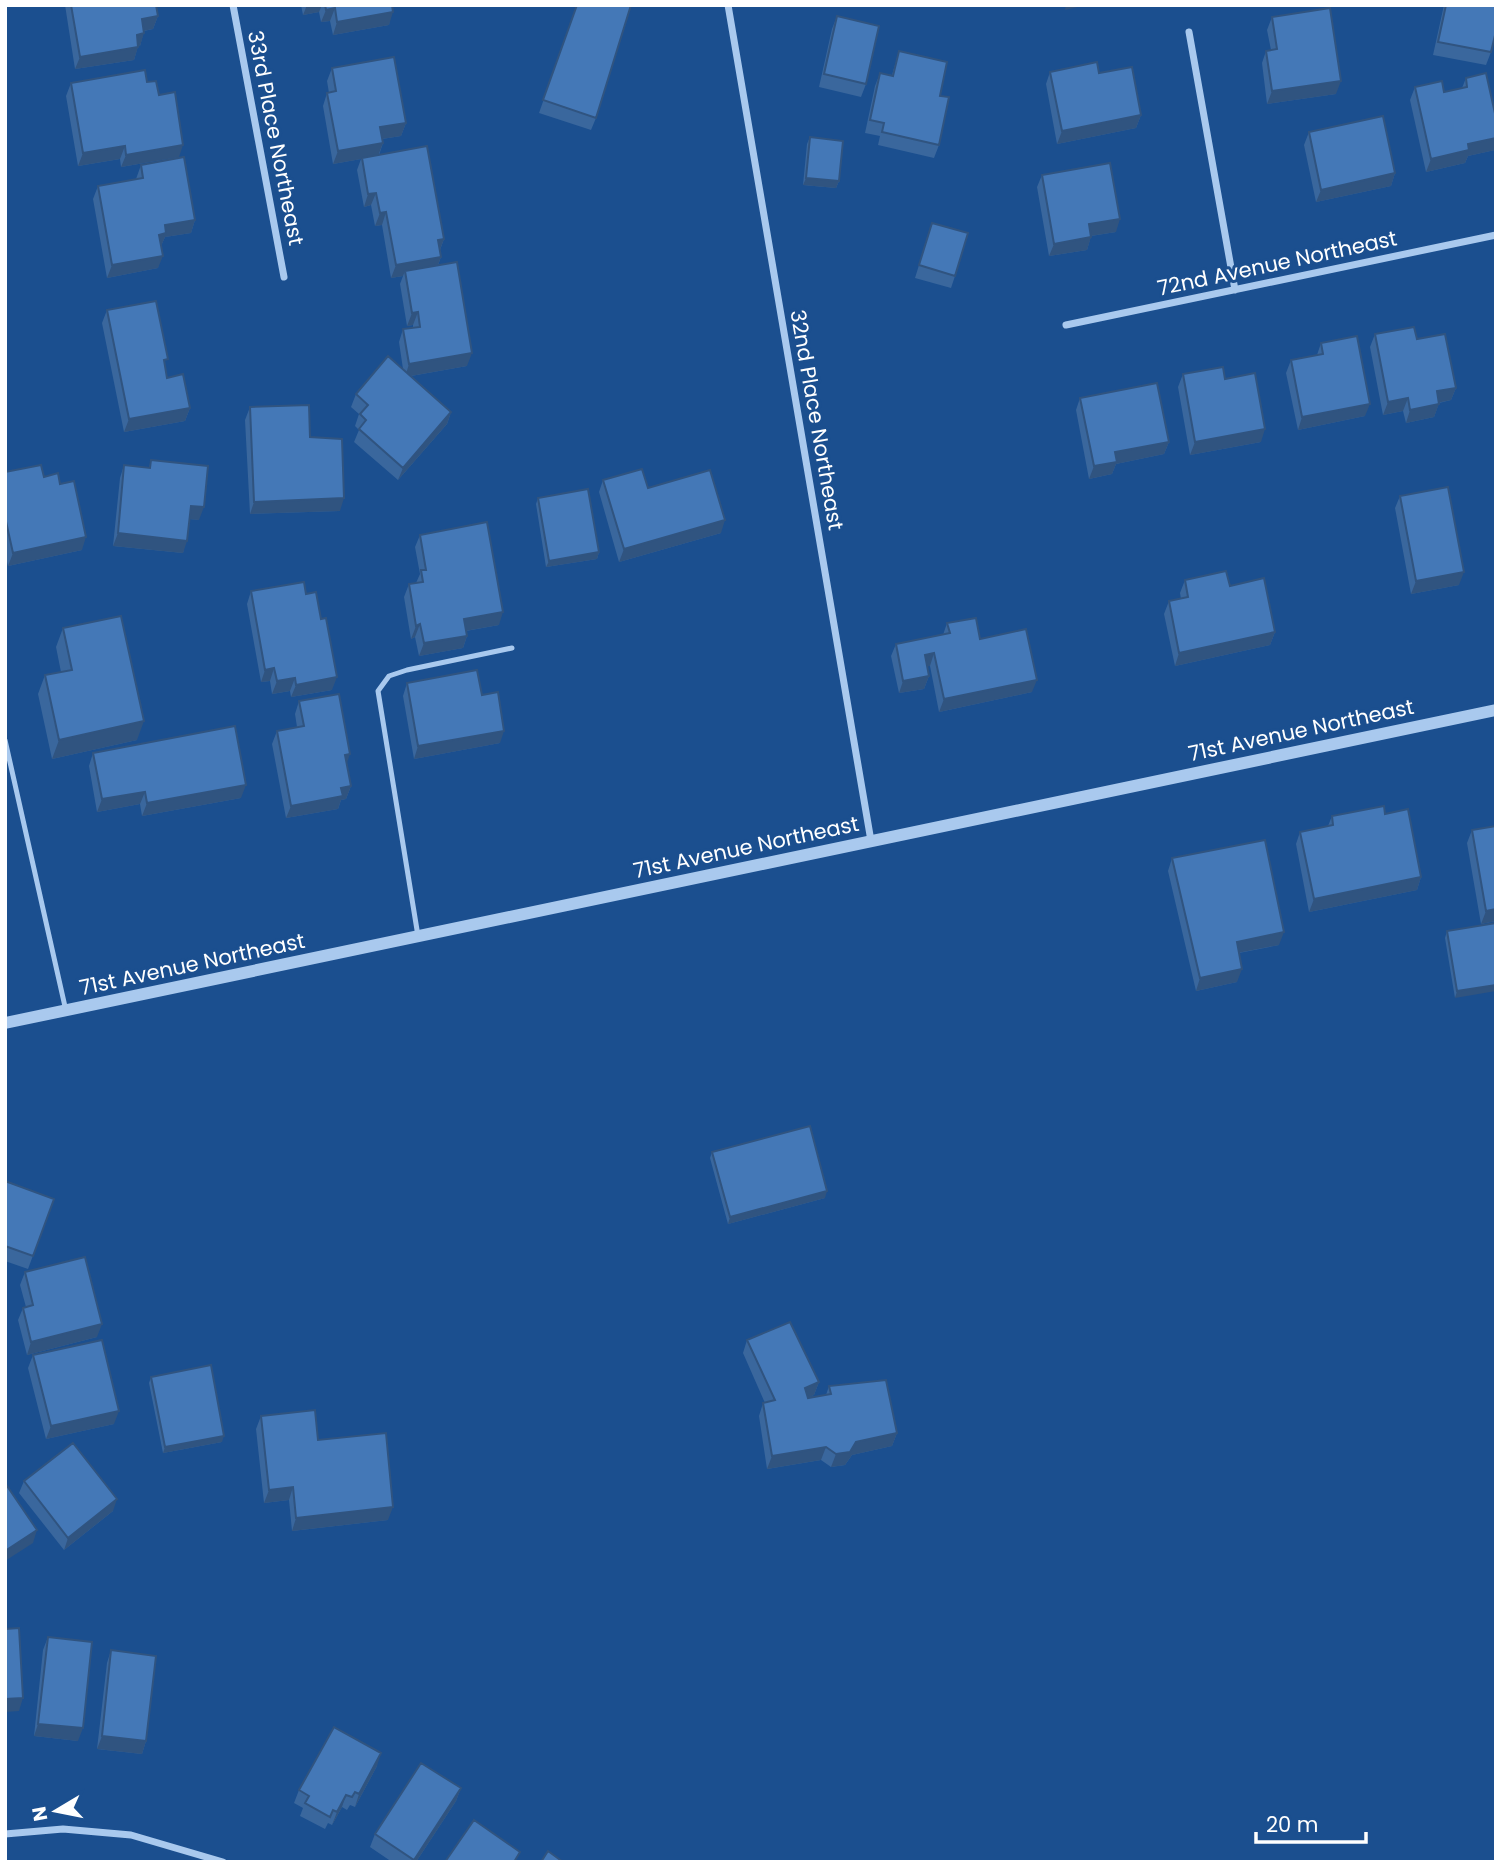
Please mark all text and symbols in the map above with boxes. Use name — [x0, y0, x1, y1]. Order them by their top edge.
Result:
street label: 33rd Place Northeast — [241, 28, 311, 248]
street label: 72nd Avenue Northeast — [1155, 223, 1399, 303]
street label: 32nd Place Northeast — [783, 307, 851, 533]
street label: 71st Avenue Northeast — [1186, 692, 1416, 768]
street label: 71st Avenue Northeast — [631, 809, 861, 885]
street label: 71st Avenue Northeast — [77, 926, 307, 1002]
north arrow — [21, 1776, 91, 1846]
scale bar — [1256, 1800, 1366, 1844]
text: N — [25, 1804, 54, 1823]
text: 20 m — [1266, 1810, 1319, 1839]

